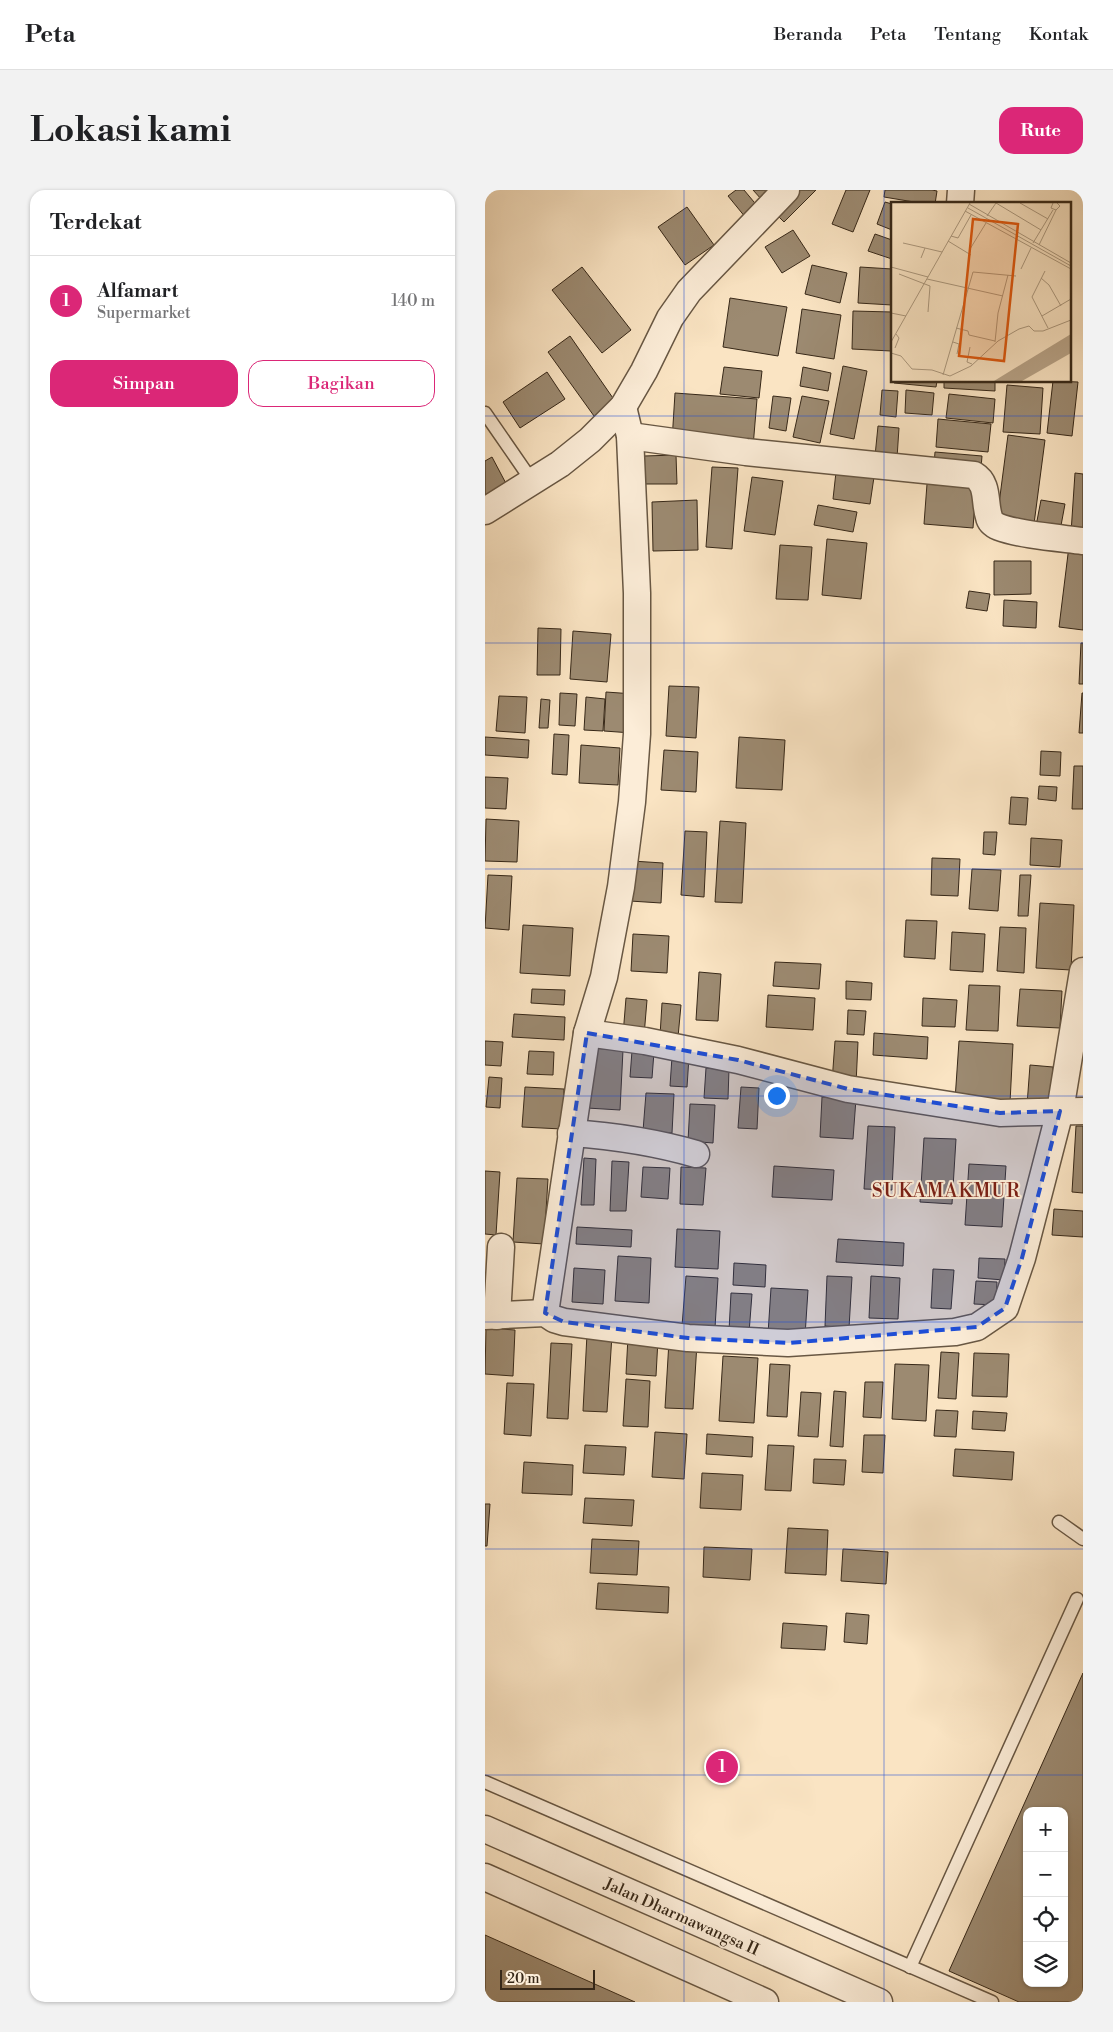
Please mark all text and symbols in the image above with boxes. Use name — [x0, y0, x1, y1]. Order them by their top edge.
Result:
text: Peta — [25, 20, 75, 50]
text: Beranda — [774, 23, 842, 46]
text: Peta — [870, 23, 906, 46]
text: Tentang — [934, 23, 1001, 46]
text: Kontak — [1029, 23, 1088, 46]
button: Rute — [999, 107, 1083, 154]
text: Lokasi kami — [30, 109, 231, 152]
inset map — [891, 202, 1071, 382]
text: Terdekat — [50, 210, 141, 236]
text: Alfamart — [97, 279, 178, 303]
text: 1 — [62, 291, 70, 311]
text: 140 m — [391, 291, 435, 311]
text: Supermarket — [97, 303, 191, 323]
button: Simpan — [50, 360, 238, 407]
button: Bagikan — [248, 360, 435, 407]
your location — [764, 1083, 790, 1109]
district label: SUKAMAKMUR — [872, 1179, 1020, 1203]
pin: 1 — [706, 1748, 738, 1786]
map controls — [1023, 1807, 1068, 1987]
button: + — [1023, 1807, 1068, 1852]
button: − — [1023, 1852, 1068, 1897]
street label: Jalan Dharmawangsa II — [600, 1873, 762, 1960]
button: locate — [1023, 1897, 1068, 1942]
button: layers — [1023, 1942, 1068, 1987]
scale bar — [500, 1967, 595, 1990]
text: 20 m — [507, 1970, 539, 1988]

